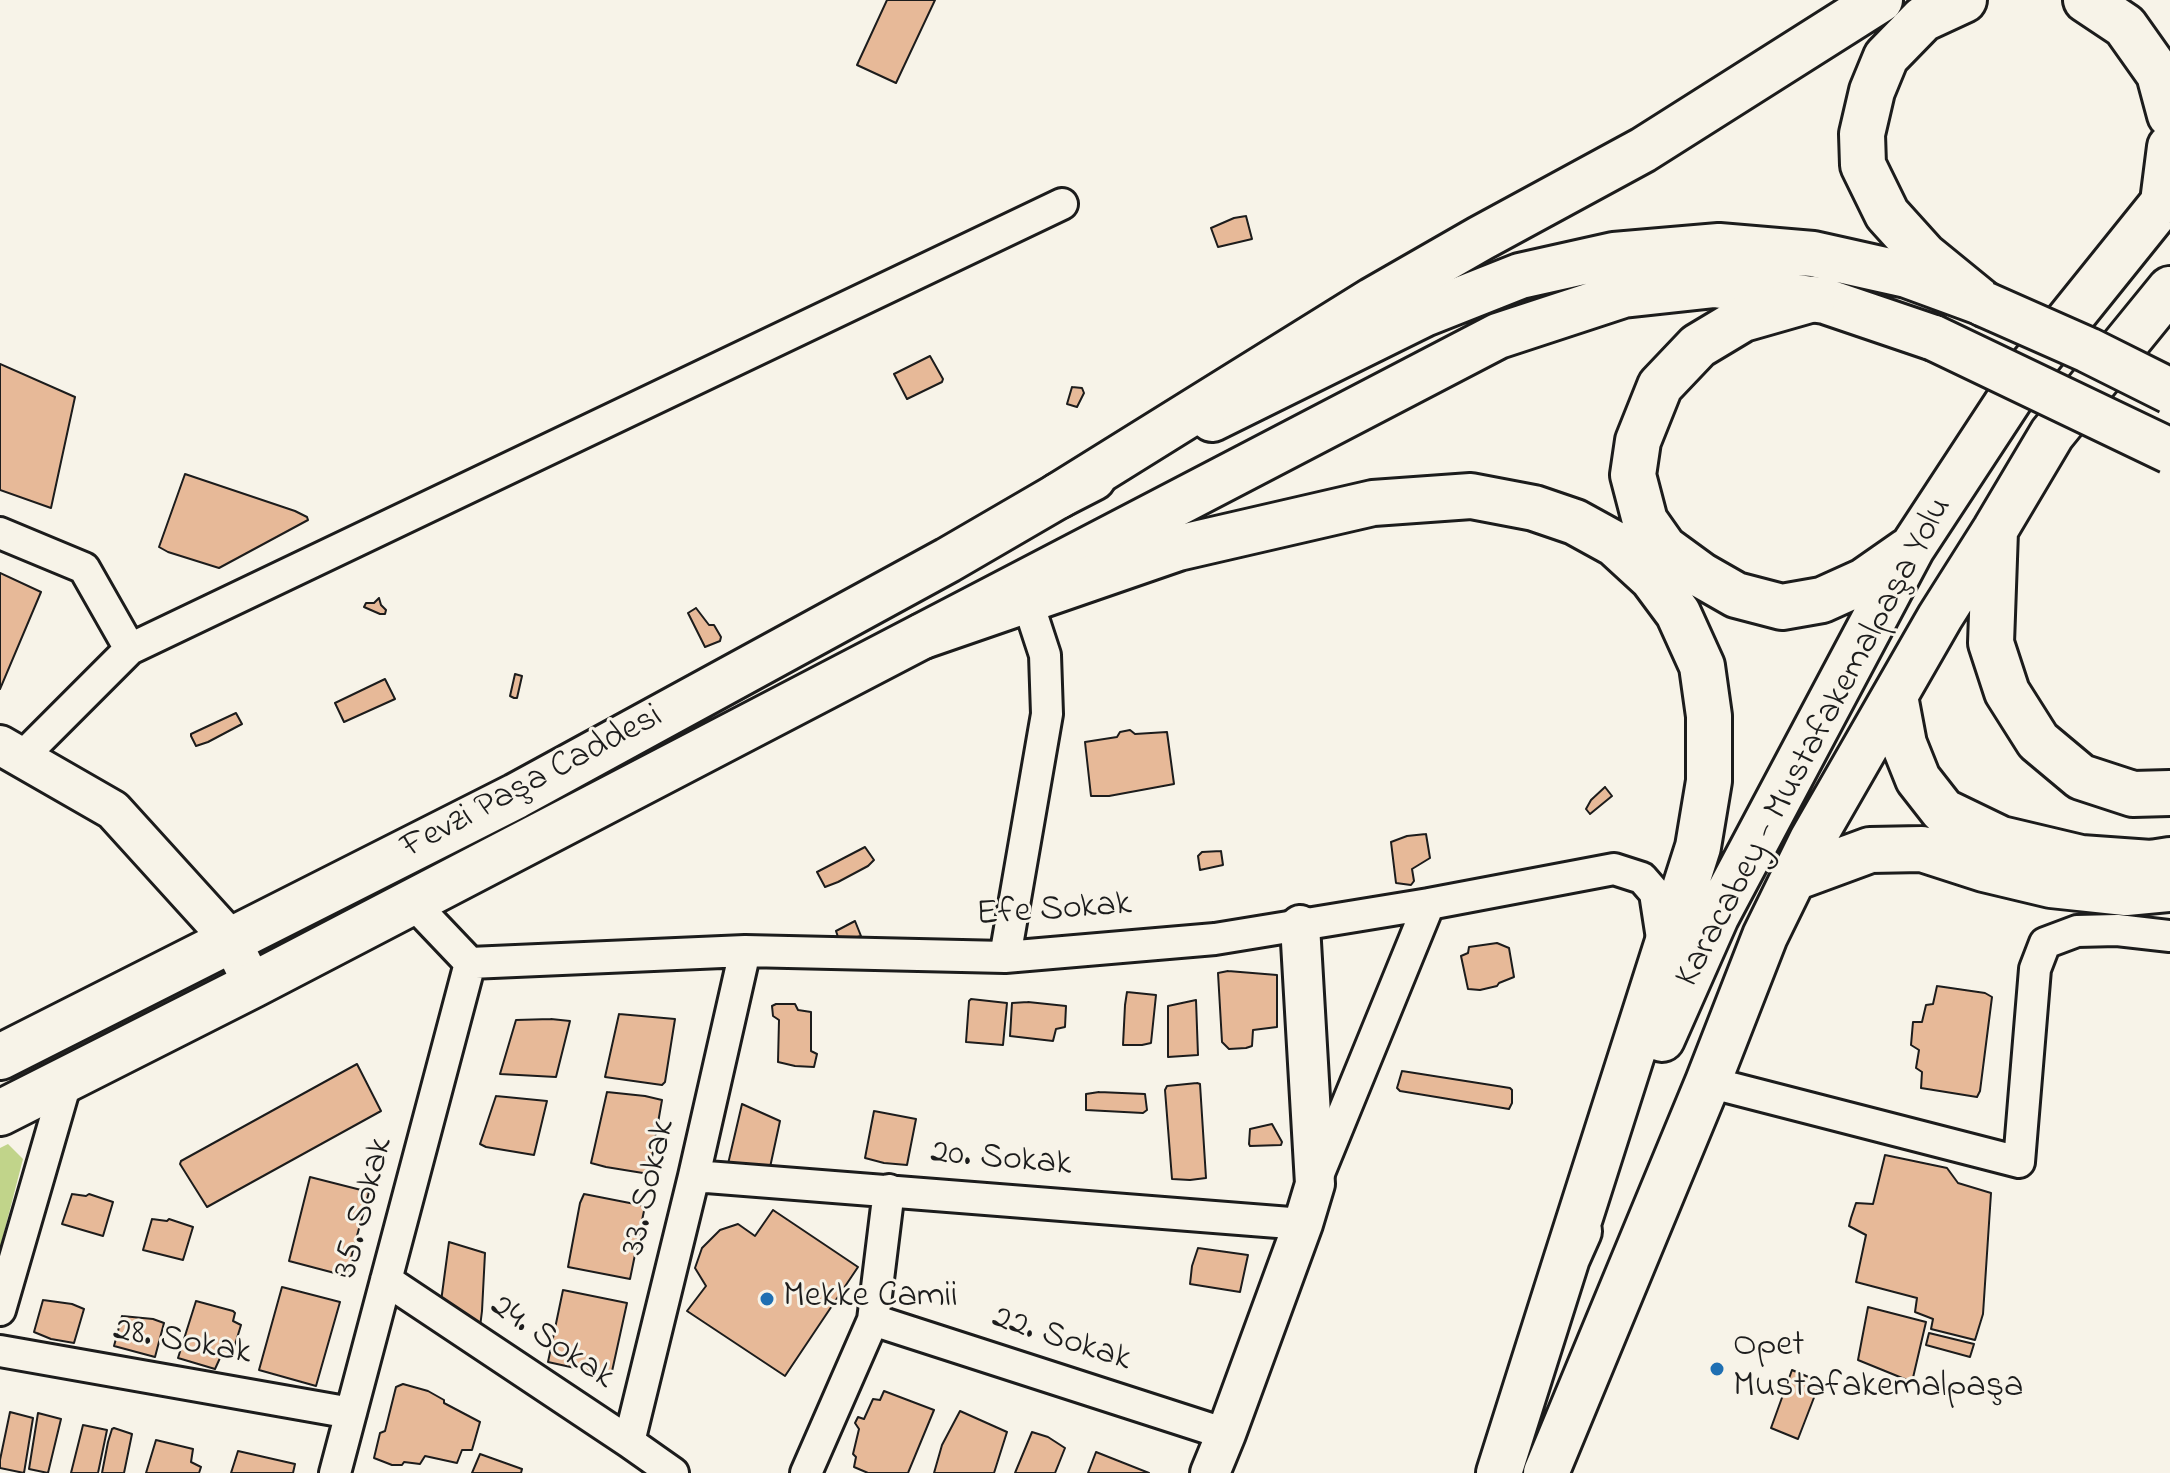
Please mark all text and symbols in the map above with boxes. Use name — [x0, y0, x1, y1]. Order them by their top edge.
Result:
street label: Karacabey - Mustafakemalpaşa Yolu — [1668, 491, 1964, 995]
street label: Fevzi Paşa Caddesi — [395, 697, 671, 871]
street label: Efe Sokak — [975, 885, 1133, 939]
street label: 33. Sokak — [614, 1116, 688, 1260]
street label: 35. Sokak — [327, 1133, 405, 1283]
street label: 20. Sokak — [929, 1133, 1073, 1189]
place label: Mekke Camii — [783, 1277, 958, 1321]
street label: 24. Sokak — [481, 1287, 621, 1401]
marker: Mekke Camii — [758, 1290, 776, 1308]
street label: 22. Sokak — [986, 1298, 1136, 1384]
street label: 28. Sokak — [110, 1311, 254, 1377]
place label: Opet Mustafakemalpaşa — [1733, 1326, 2023, 1411]
marker: Opet Mustafakemalpaşa — [1708, 1360, 1726, 1378]

